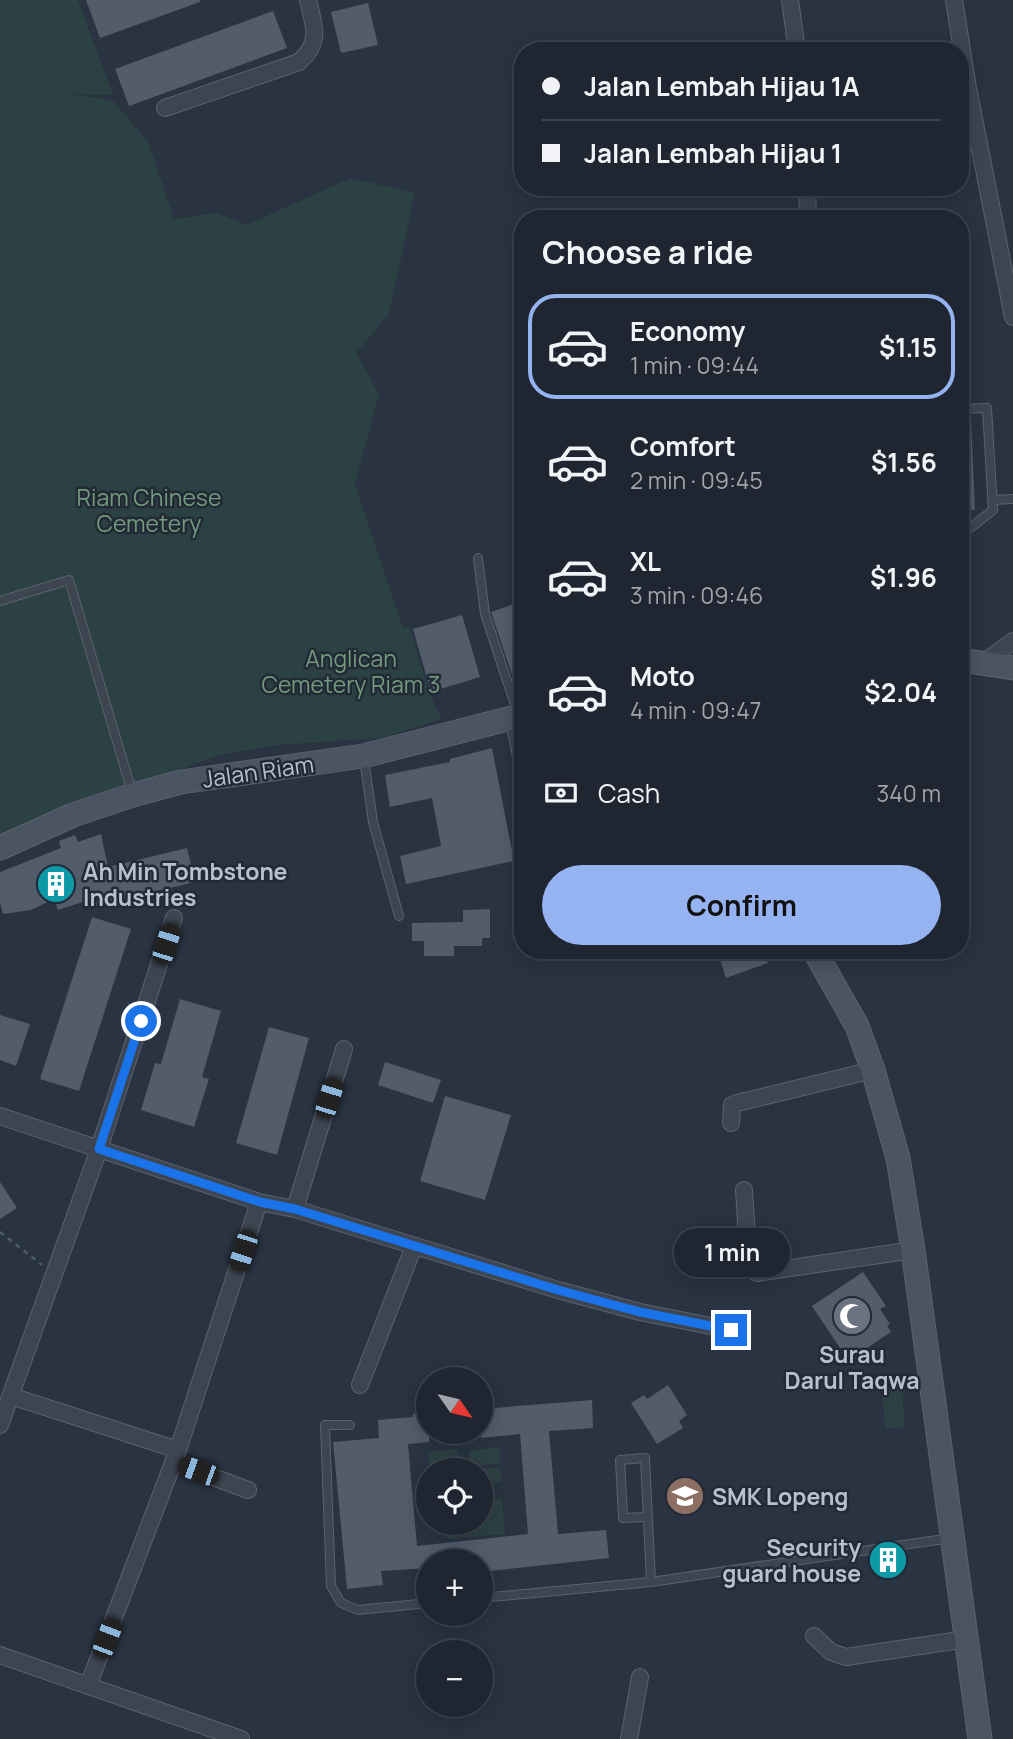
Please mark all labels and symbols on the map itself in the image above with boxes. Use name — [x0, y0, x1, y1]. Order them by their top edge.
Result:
park label: Riam Chinese Cemetery — [77, 481, 221, 539]
park label: Anglican Cemetery Riam 3 — [262, 642, 440, 700]
street label: Jalan Riam — [200, 747, 316, 795]
place label: Ah Min Tombstone Industries — [83, 855, 288, 913]
building icon: Ah Min Tombstone Industries — [35, 863, 77, 905]
car — [150, 921, 183, 967]
route start — [125, 1005, 157, 1037]
car — [313, 1075, 346, 1121]
car — [227, 1228, 260, 1274]
callout: 1 min — [673, 1228, 789, 1278]
mosque icon: Surau Darul Taqwa — [831, 1295, 873, 1337]
route end — [715, 1314, 747, 1346]
place label: Surau Darul Taqwa — [785, 1338, 919, 1396]
north arrow — [416, 1367, 494, 1444]
car — [175, 1454, 222, 1488]
school or university icon: SMK Lopeng — [664, 1475, 706, 1517]
place label: SMK Lopeng — [712, 1480, 849, 1512]
place label: Security guard house — [722, 1531, 861, 1589]
building icon: Security guard house — [867, 1539, 909, 1581]
car — [90, 1615, 125, 1661]

